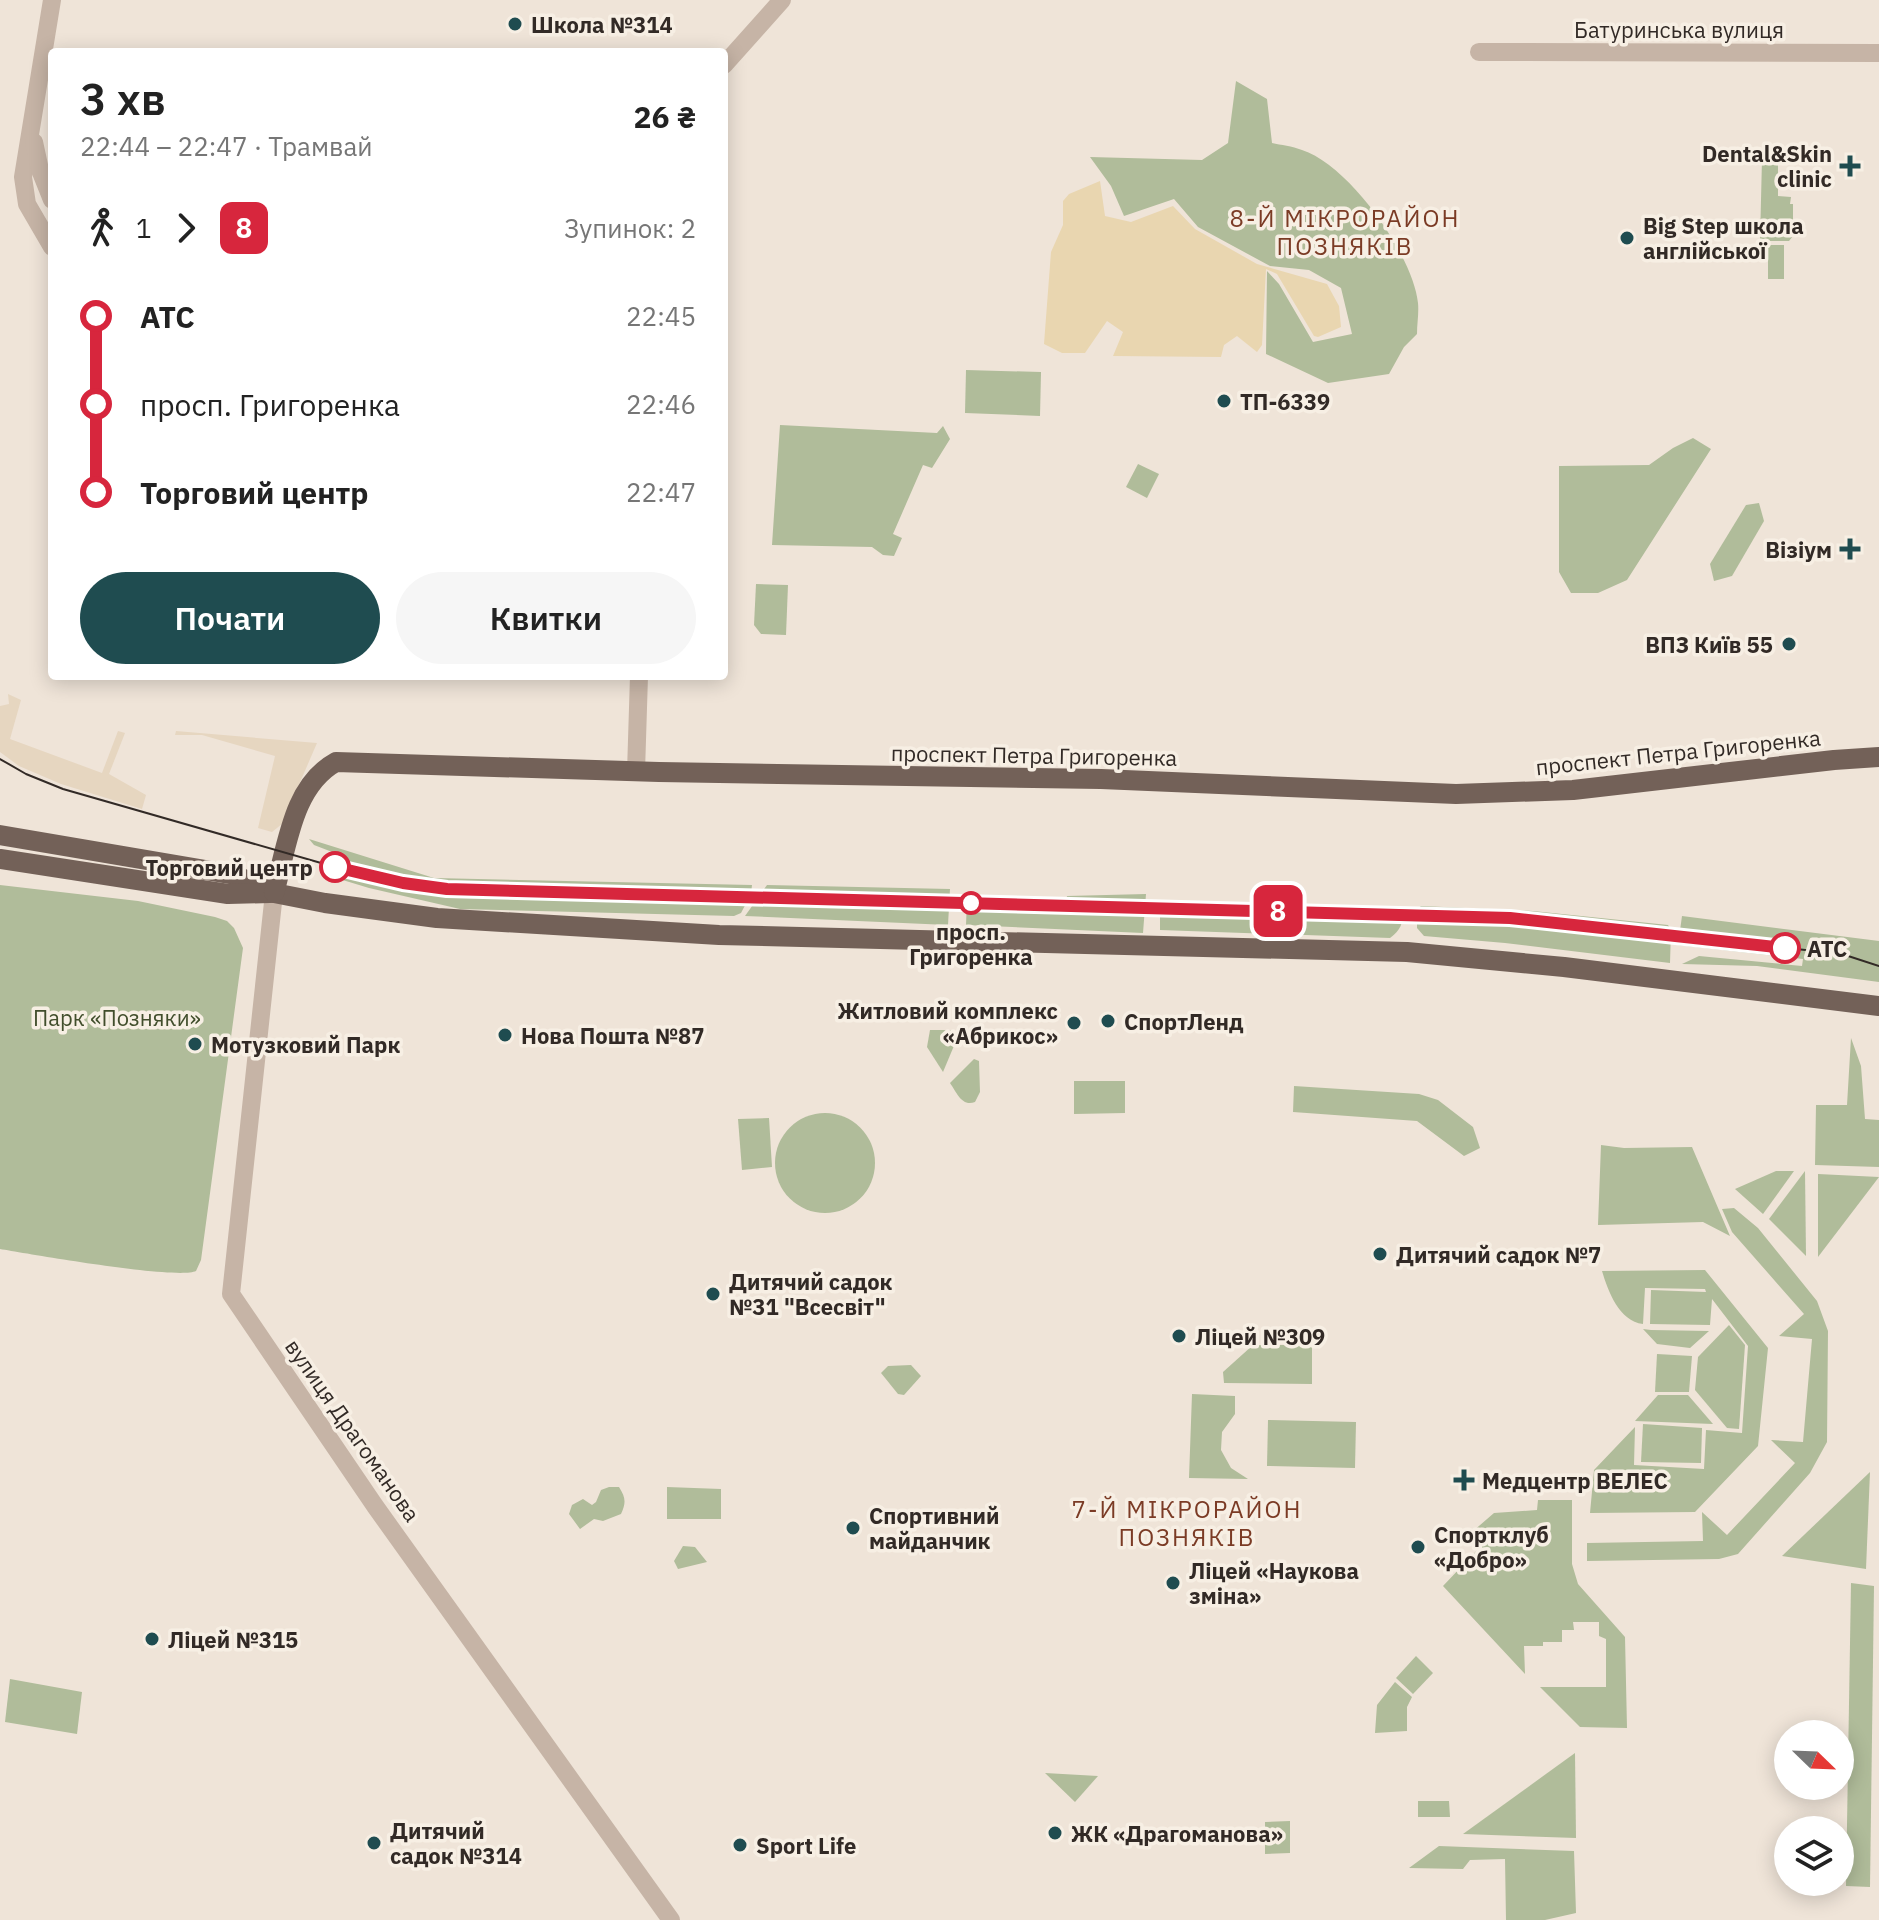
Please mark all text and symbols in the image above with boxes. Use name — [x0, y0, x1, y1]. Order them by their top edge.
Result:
place label: Школа №314 — [531, 10, 673, 39]
marker: Школа №314 — [506, 15, 524, 33]
street label: Батуринська вулиця — [1574, 15, 1784, 44]
text: 3 хв — [80, 70, 166, 127]
text: 26 ₴ — [634, 97, 696, 136]
text: 22:44 – 22:47 · Трамвай — [80, 129, 373, 163]
place label: Dental&Skin clinic — [1702, 139, 1832, 193]
marker: Dental&Skin clinic — [1839, 155, 1861, 177]
district label: 8-Й МІКРОРАЙОН ПОЗНЯКІВ — [1230, 202, 1460, 262]
icon: walk — [80, 206, 124, 250]
icon: forward — [164, 206, 208, 250]
text: 8 — [236, 209, 252, 246]
text: 1 — [136, 211, 152, 245]
text: Зупинок: 2 — [564, 211, 696, 245]
place label: Big Step школа англiйськоï — [1643, 211, 1804, 265]
marker: Big Step школа англiйськоï — [1618, 229, 1636, 247]
text: АТС — [140, 297, 195, 336]
text: 22:45 — [626, 299, 696, 333]
text: просп. Григоренка — [140, 385, 400, 424]
text: 22:46 — [626, 387, 696, 421]
place label: ТП-6339 — [1240, 387, 1330, 416]
marker: ТП-6339 — [1215, 392, 1233, 410]
text: Торговий центр — [140, 473, 369, 512]
text: 22:47 — [626, 475, 696, 509]
place label: Візіум — [1765, 535, 1832, 564]
marker: Візіум — [1839, 538, 1861, 560]
button: Почати — [80, 572, 380, 664]
button: Квитки — [396, 572, 696, 664]
place label: ВПЗ Київ 55 — [1645, 630, 1773, 659]
marker: ВПЗ Київ 55 — [1780, 635, 1798, 653]
street label: проспект Петра Григоренка — [1534, 723, 1822, 781]
street label: проспект Петра Григоренка — [891, 738, 1178, 772]
marker: Торговий центр — [320, 852, 350, 882]
place label: Торговий центр — [145, 853, 313, 882]
line badge: 8 — [1252, 885, 1304, 937]
marker: просп. Григоренка — [960, 892, 982, 914]
text: 8 — [1270, 892, 1286, 929]
place label: просп. Григоренка — [909, 917, 1033, 971]
marker: АТС — [1770, 933, 1800, 963]
place label: АТС — [1807, 934, 1847, 963]
place label: Житловий комплекс «Абрикос» — [837, 996, 1058, 1050]
park label: Парк «Позняки» — [33, 1003, 201, 1032]
place label: СпортЛенд — [1124, 1007, 1244, 1036]
marker: СпортЛенд — [1099, 1012, 1117, 1030]
marker: Житловий комплекс «Абрикос» — [1065, 1014, 1083, 1032]
place label: Нова Пошта №87 — [521, 1021, 704, 1050]
marker: Нова Пошта №87 — [496, 1026, 514, 1044]
place label: Мотузковий Парк — [211, 1030, 400, 1059]
marker: Мотузковий Парк — [186, 1035, 204, 1053]
place label: Дитячий садок №7 — [1396, 1240, 1601, 1269]
marker: Дитячий садок №7 — [1371, 1245, 1389, 1263]
place label: Дитячий садок №31 "Всесвіт" — [729, 1267, 893, 1321]
marker: Дитячий садок №31 "Всесвіт" — [704, 1285, 722, 1303]
place label: Ліцей №309 — [1195, 1322, 1325, 1351]
marker: Ліцей №309 — [1170, 1327, 1188, 1345]
street label: вулиця Драгоманова — [279, 1333, 427, 1527]
place label: Медцентр ВЕЛЕС — [1482, 1466, 1668, 1495]
marker: Медцентр ВЕЛЕС — [1453, 1469, 1475, 1491]
district label: 7-Й МІКРОРАЙОН ПОЗНЯКІВ — [1072, 1493, 1302, 1553]
place label: Спортивний майданчик — [869, 1501, 1000, 1555]
marker: Спортивний майданчик — [844, 1519, 862, 1537]
place label: Спортклуб «Добро» — [1434, 1520, 1549, 1574]
marker: Спортклуб «Добро» — [1409, 1538, 1427, 1556]
place label: Ліцей «Наукова зміна» — [1189, 1556, 1359, 1610]
marker: Ліцей «Наукова зміна» — [1164, 1574, 1182, 1592]
place label: Ліцей №315 — [168, 1625, 298, 1654]
marker: Ліцей №315 — [143, 1630, 161, 1648]
north arrow — [1774, 1720, 1854, 1800]
map controls — [1774, 1720, 1854, 1896]
place label: Дитячий садок №314 — [390, 1816, 522, 1870]
button: layers — [1774, 1816, 1854, 1896]
place label: ЖК «Драгоманова» — [1071, 1819, 1283, 1848]
marker: ЖК «Драгоманова» — [1046, 1824, 1064, 1842]
place label: Sport Life — [756, 1831, 856, 1860]
marker: Дитячий садок №314 — [365, 1834, 383, 1852]
marker: Sport Life — [731, 1836, 749, 1854]

